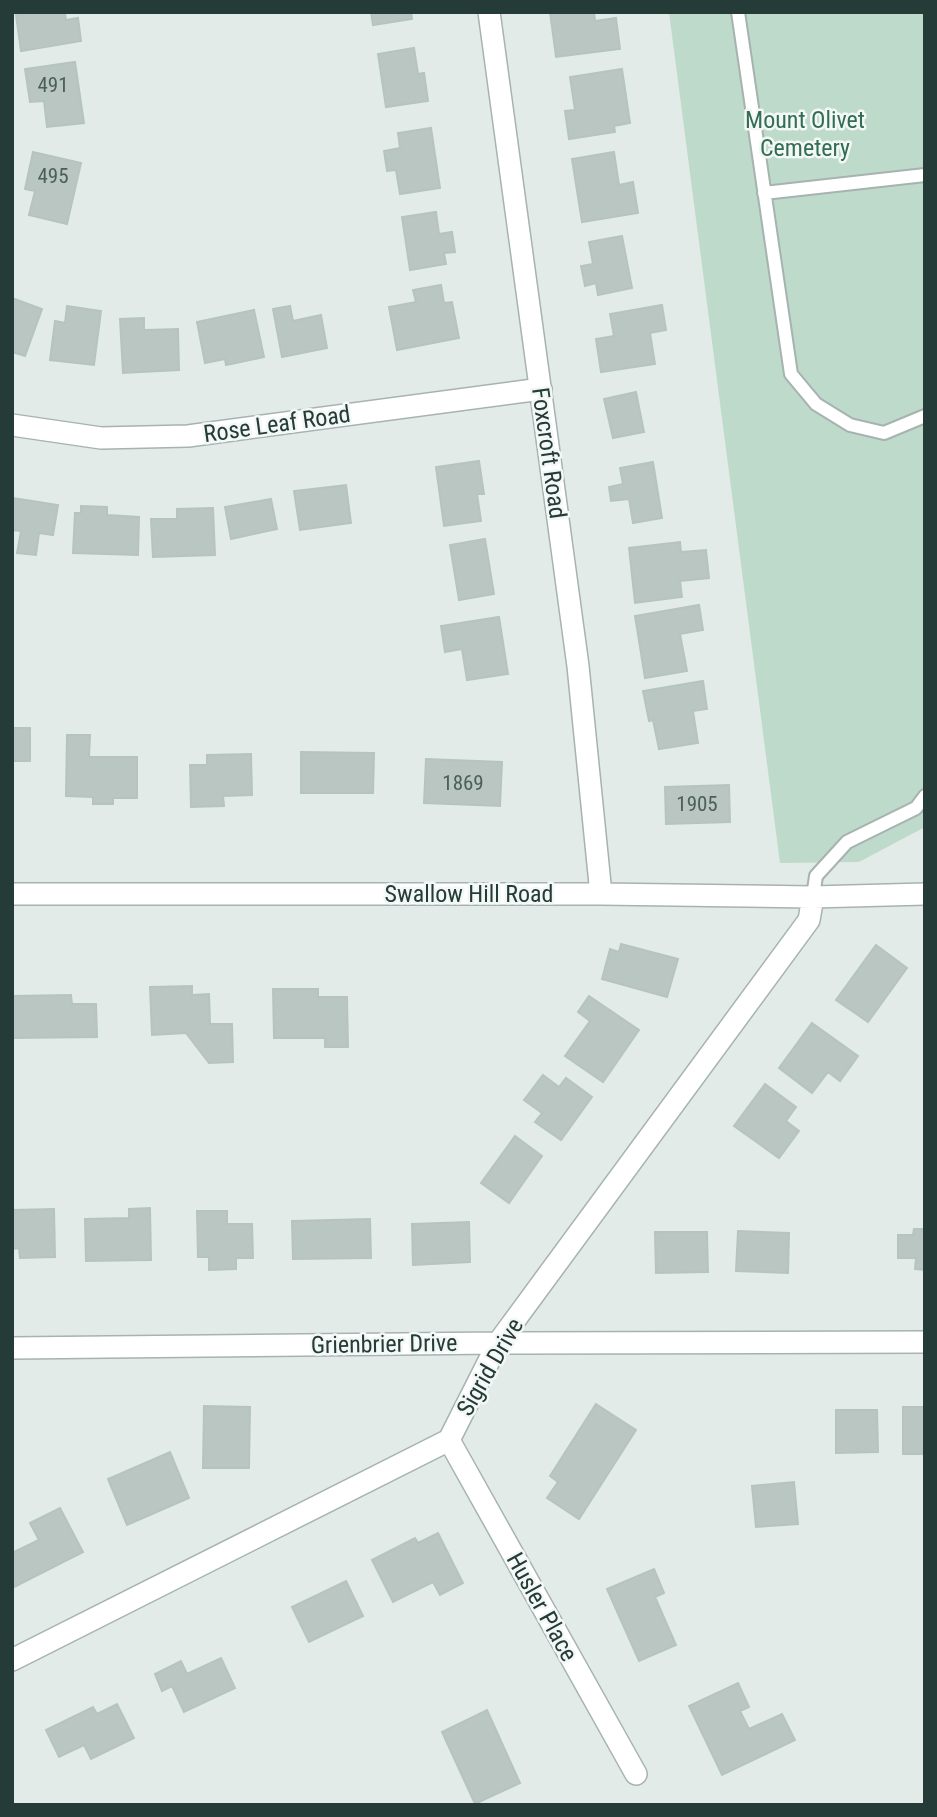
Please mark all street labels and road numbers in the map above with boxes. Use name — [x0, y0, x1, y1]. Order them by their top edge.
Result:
street label: Foxcroft Road — [526, 386, 572, 520]
street label: Rose Leaf Road — [202, 400, 352, 448]
street label: Swallow Hill Road — [385, 880, 553, 908]
street label: Sigrid Drive — [451, 1313, 529, 1421]
street label: Grienbrier Drive — [311, 1329, 457, 1359]
street label: Husler Place — [501, 1548, 583, 1666]

